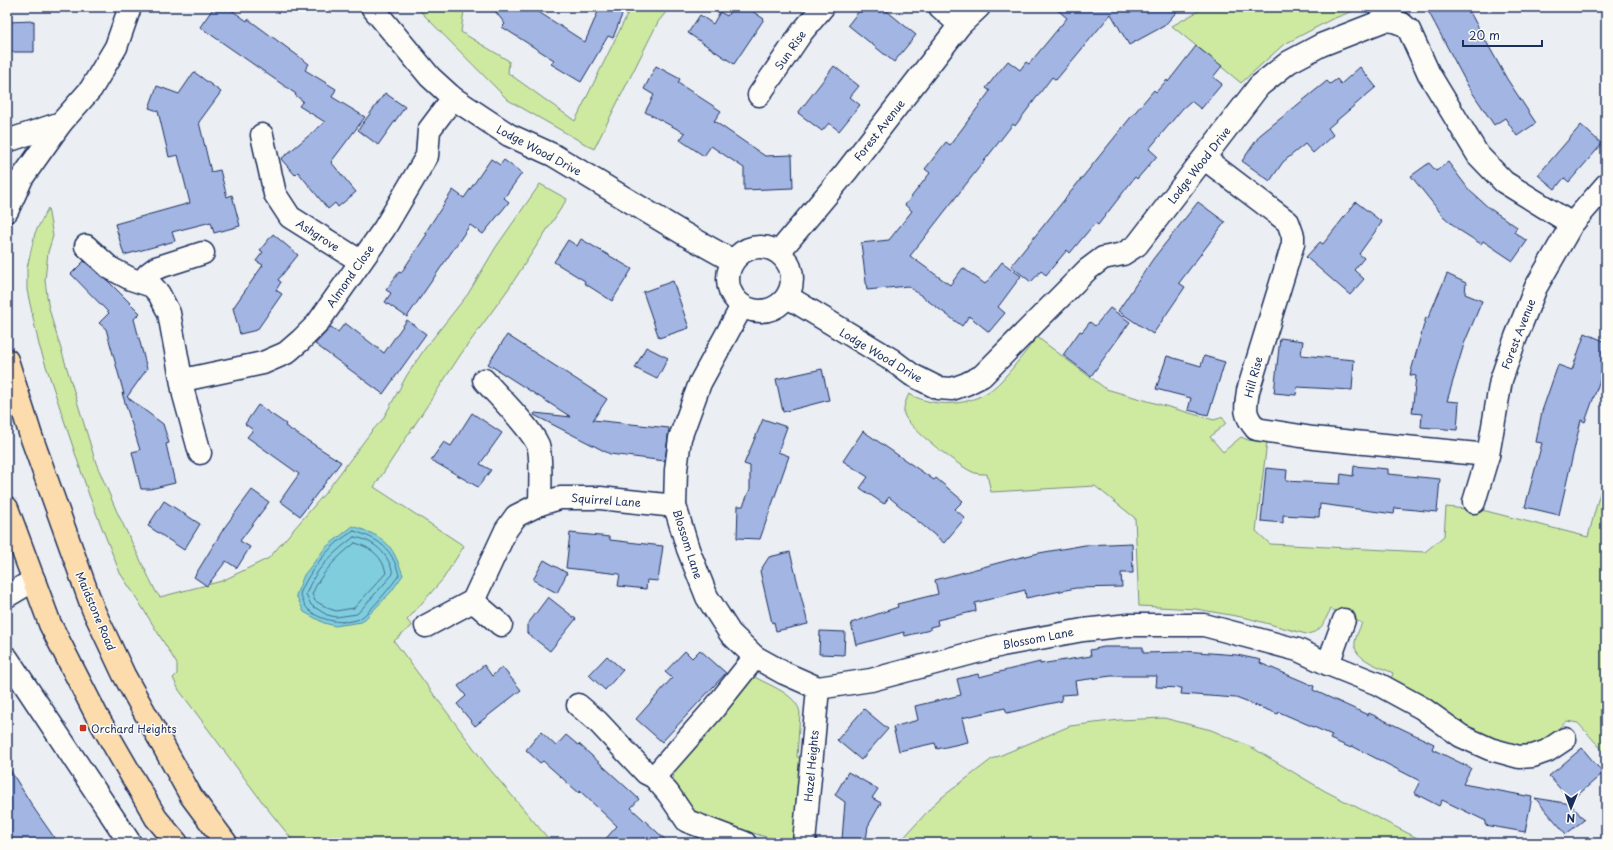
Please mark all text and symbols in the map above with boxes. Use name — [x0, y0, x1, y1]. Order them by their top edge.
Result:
scale bar — [1463, 22, 1542, 48]
text: 20 m — [1469, 26, 1500, 44]
street label: Sun Rise — [770, 27, 810, 73]
street label: Forest Avenue — [849, 95, 909, 165]
street label: Lodge Wood Drive — [494, 120, 585, 180]
street label: Lodge Wood Drive — [1163, 123, 1235, 207]
street label: Ashgrove — [293, 215, 343, 255]
street label: Almond Close — [322, 241, 378, 311]
street label: Forest Avenue — [1497, 296, 1539, 372]
street label: Lodge Wood Drive — [836, 324, 926, 387]
street label: Hill Rise — [1239, 354, 1267, 400]
street label: Squirrel Lane — [571, 489, 641, 511]
street label: Blossom Lane — [669, 507, 707, 581]
street label: Maidstone Road — [72, 569, 120, 653]
street label: Blossom Lane — [1001, 623, 1075, 653]
place label: Orchard Heights — [91, 720, 177, 737]
marker: Orchard Heights — [78, 723, 88, 733]
street label: Hazel Heights — [799, 729, 823, 803]
north arrow — [1551, 788, 1591, 828]
text: N — [1566, 810, 1575, 827]

